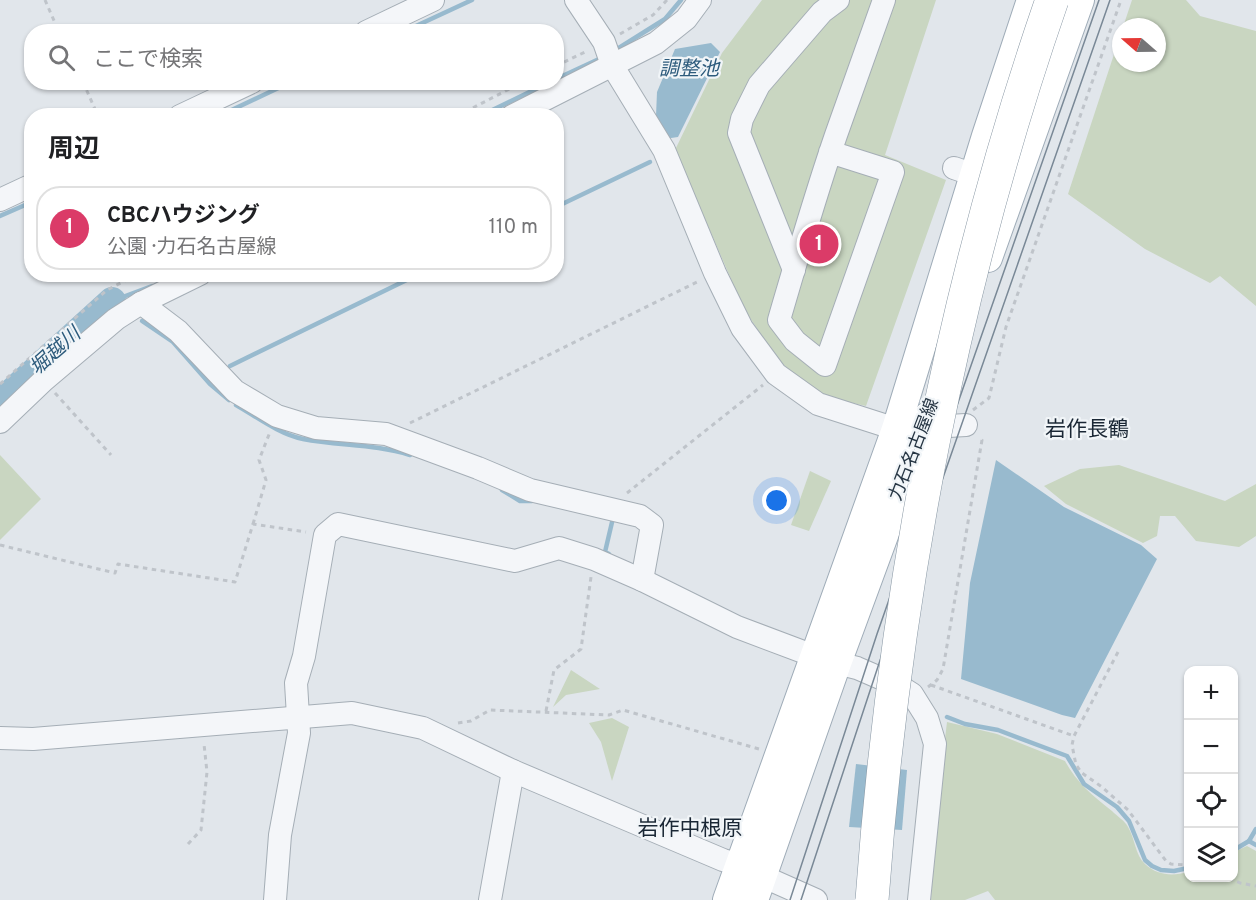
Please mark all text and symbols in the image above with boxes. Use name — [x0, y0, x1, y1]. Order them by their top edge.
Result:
north arrow — [1112, 18, 1166, 72]
search box — [24, 24, 564, 90]
icon: search — [45, 41, 78, 74]
text: ここで検索 — [93, 47, 203, 74]
water label: 調整池 — [659, 57, 721, 83]
text: 周辺 — [48, 134, 100, 167]
text: CBCハウジング — [107, 203, 260, 230]
text: 1 — [66, 215, 74, 241]
text: 110 m — [489, 215, 538, 241]
pin: 1 — [800, 222, 838, 266]
text: 公園 · 力石名古屋線 — [107, 235, 276, 261]
water label: 堀越川 — [25, 321, 88, 382]
street label: 力石名古屋線 — [885, 395, 945, 505]
district label: 岩作長鶴 — [1045, 417, 1129, 444]
your location — [762, 486, 791, 515]
map controls — [1184, 666, 1238, 882]
button: + — [1184, 666, 1238, 720]
button: − — [1184, 720, 1238, 774]
button: locate — [1184, 774, 1238, 828]
district label: 岩作中根原 — [638, 816, 743, 843]
button: layers — [1184, 828, 1238, 882]

